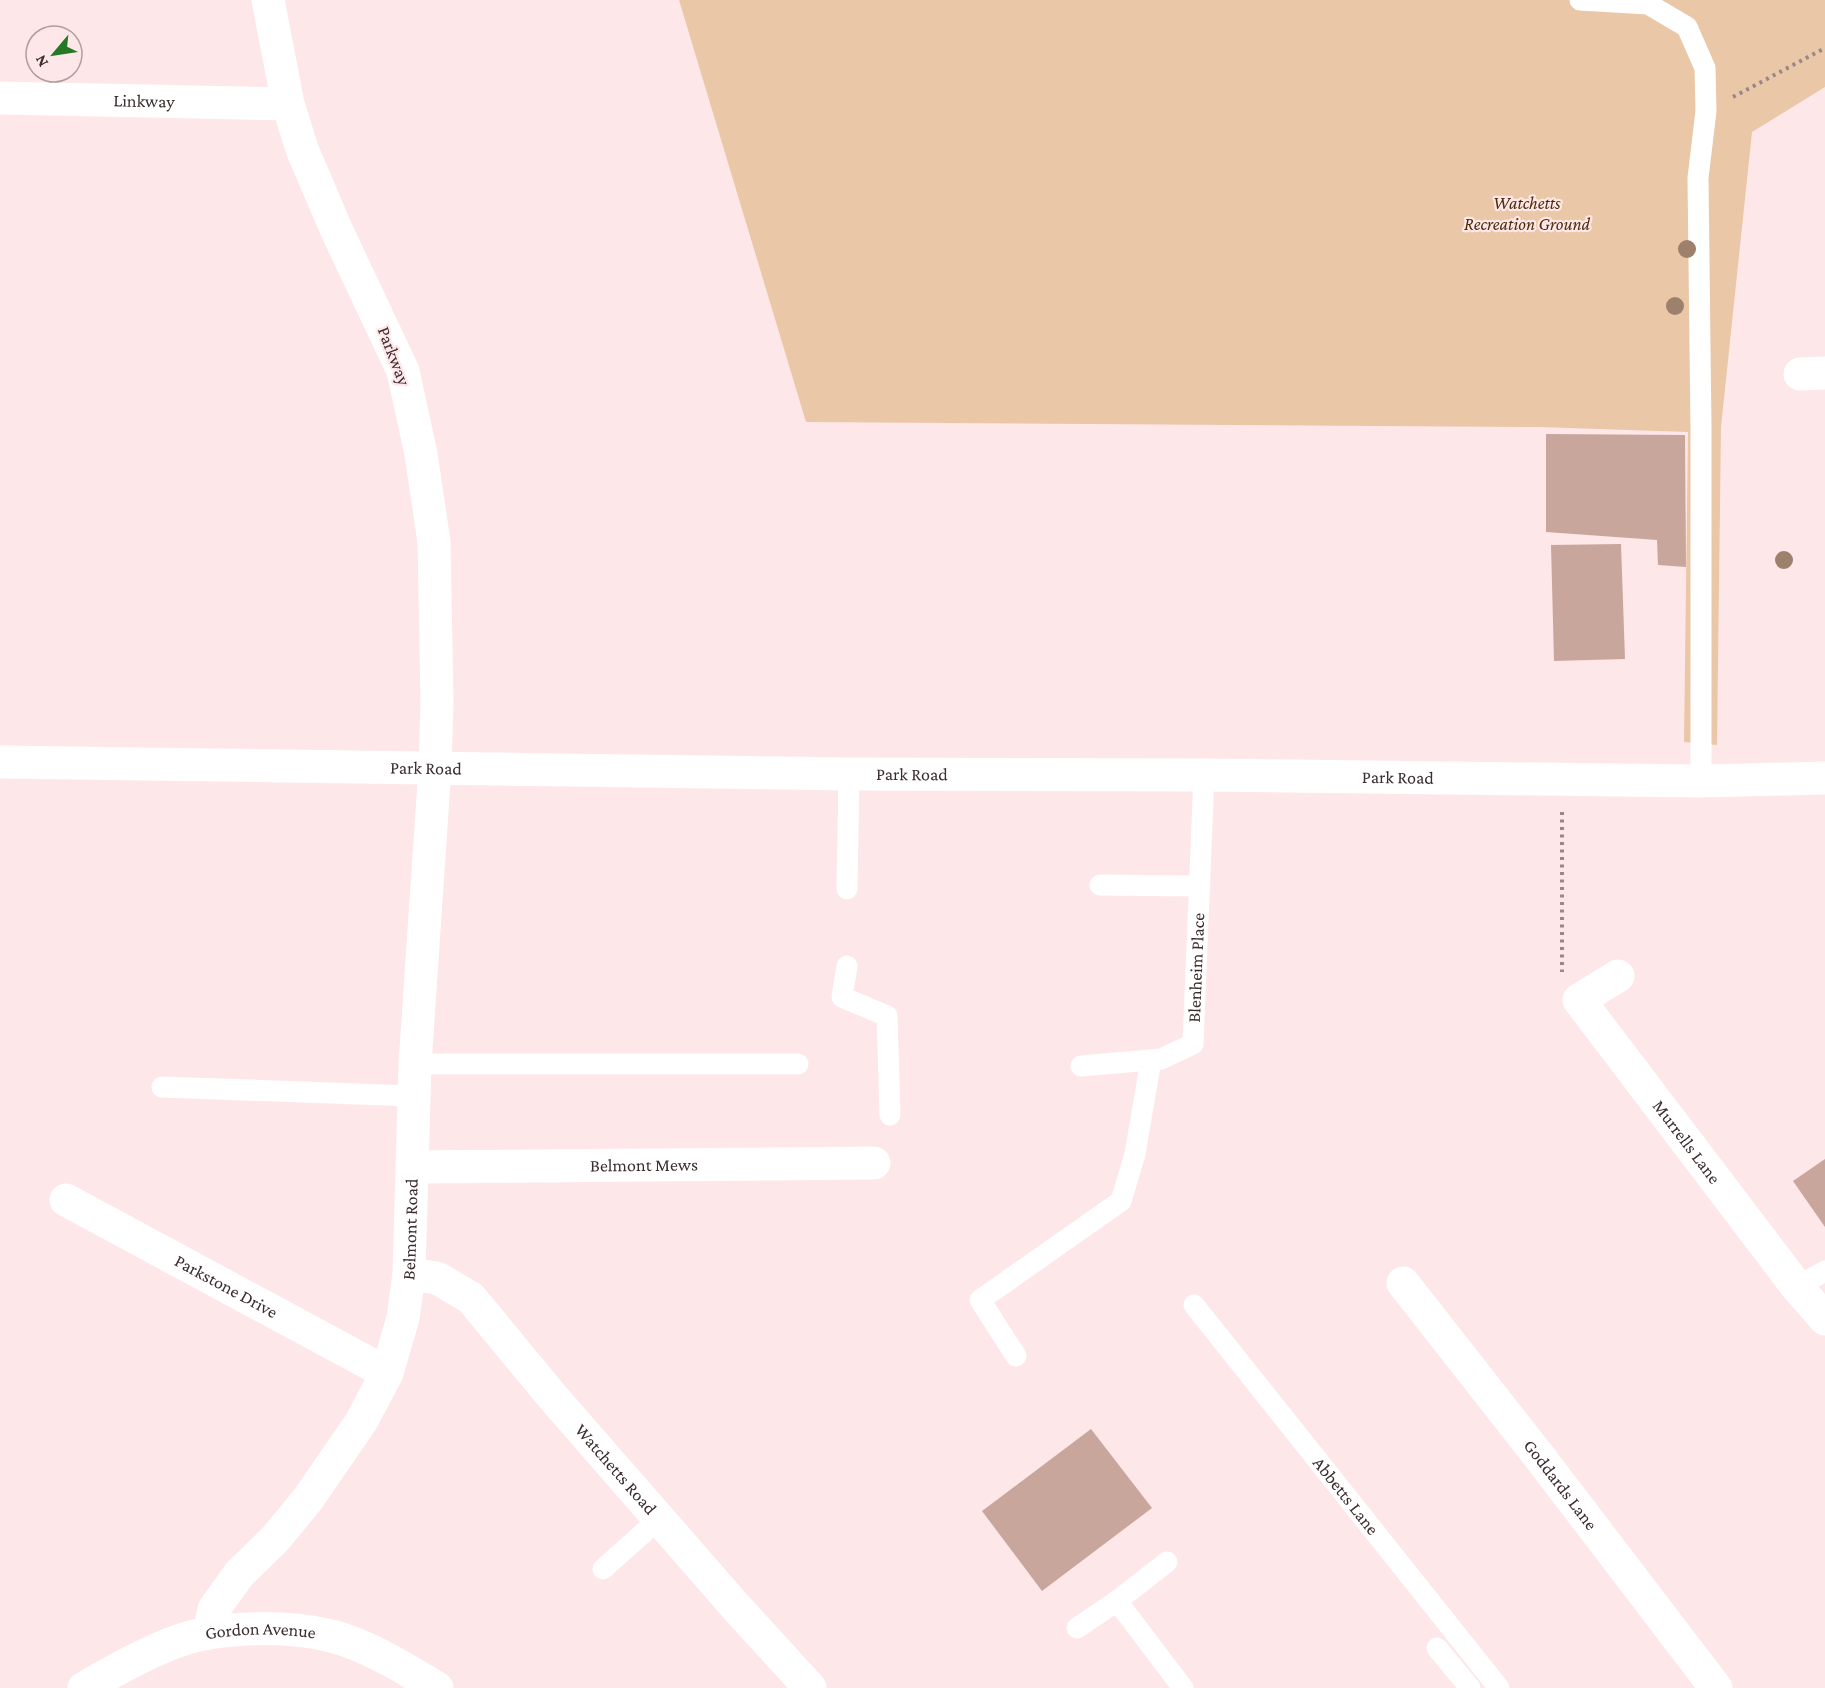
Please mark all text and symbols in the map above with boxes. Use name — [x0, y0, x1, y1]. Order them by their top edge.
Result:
north arrow — [24, 24, 84, 84]
text: N — [31, 52, 51, 70]
street label: Linkway — [113, 90, 176, 112]
park label: Watchetts Recreation Ground — [1464, 193, 1591, 234]
street label: Parkway — [374, 324, 415, 389]
street label: Park Road — [390, 758, 463, 779]
street label: Park Road — [876, 764, 948, 784]
street label: Park Road — [1362, 767, 1434, 788]
street label: Blenheim Place — [1184, 912, 1208, 1023]
street label: Murrells Lane — [1649, 1096, 1725, 1188]
street label: Belmont Mews — [590, 1155, 698, 1175]
street label: Belmont Road — [398, 1178, 422, 1281]
street label: Parkstone Drive — [171, 1251, 281, 1322]
street label: Watchetts Road — [571, 1420, 661, 1519]
street label: Goddards Lane — [1520, 1436, 1602, 1534]
street label: Abbetts Lane — [1309, 1453, 1383, 1539]
street label: Gordon Avenue — [204, 1619, 317, 1644]

